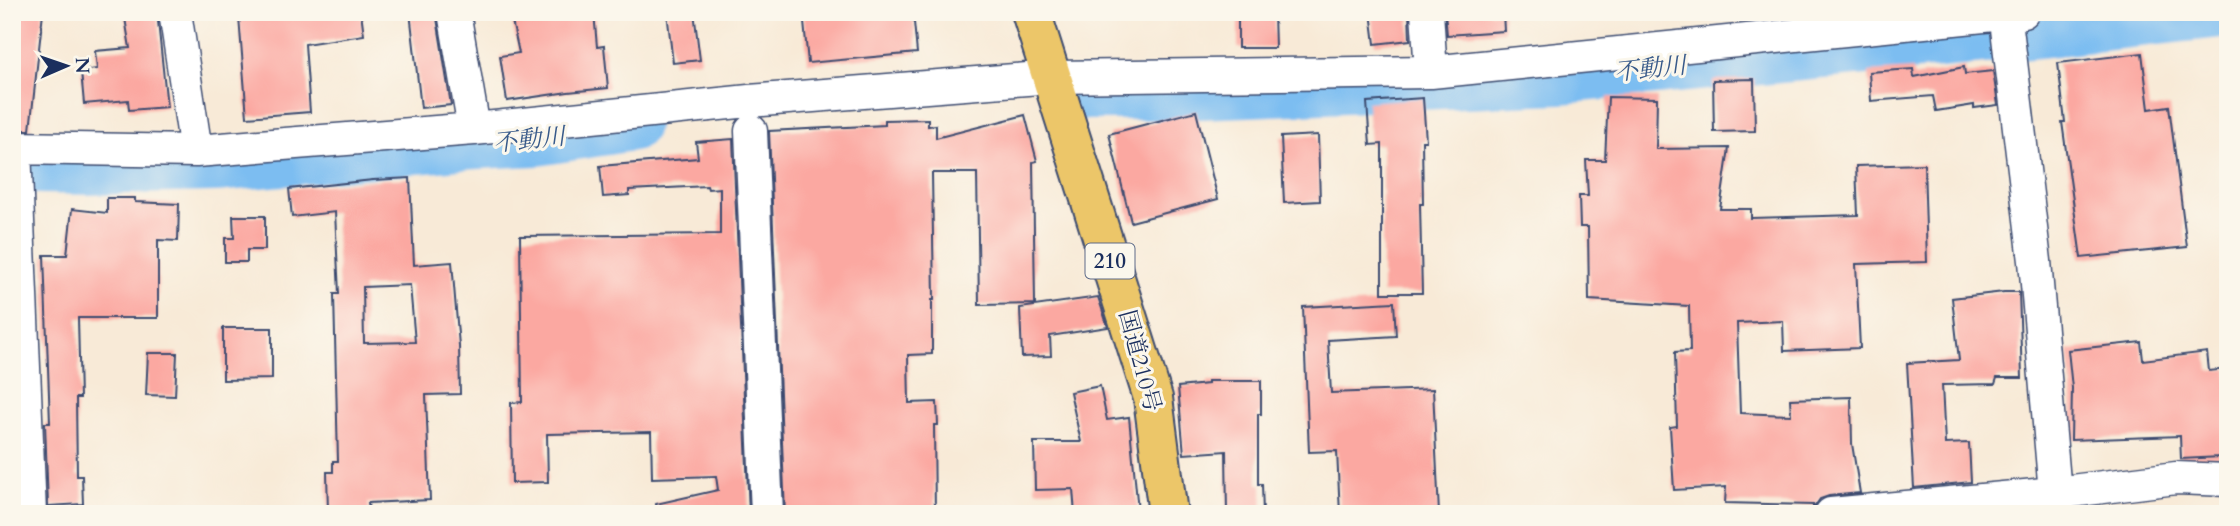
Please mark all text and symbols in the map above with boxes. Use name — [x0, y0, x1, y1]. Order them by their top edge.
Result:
north arrow — [32, 32, 102, 102]
water label: 不動川 — [1612, 49, 1691, 89]
text: N — [69, 57, 95, 75]
water label: 不動川 — [491, 120, 570, 160]
road number: 210 — [1086, 244, 1134, 278]
street label: 国道210号 — [1112, 307, 1168, 415]

